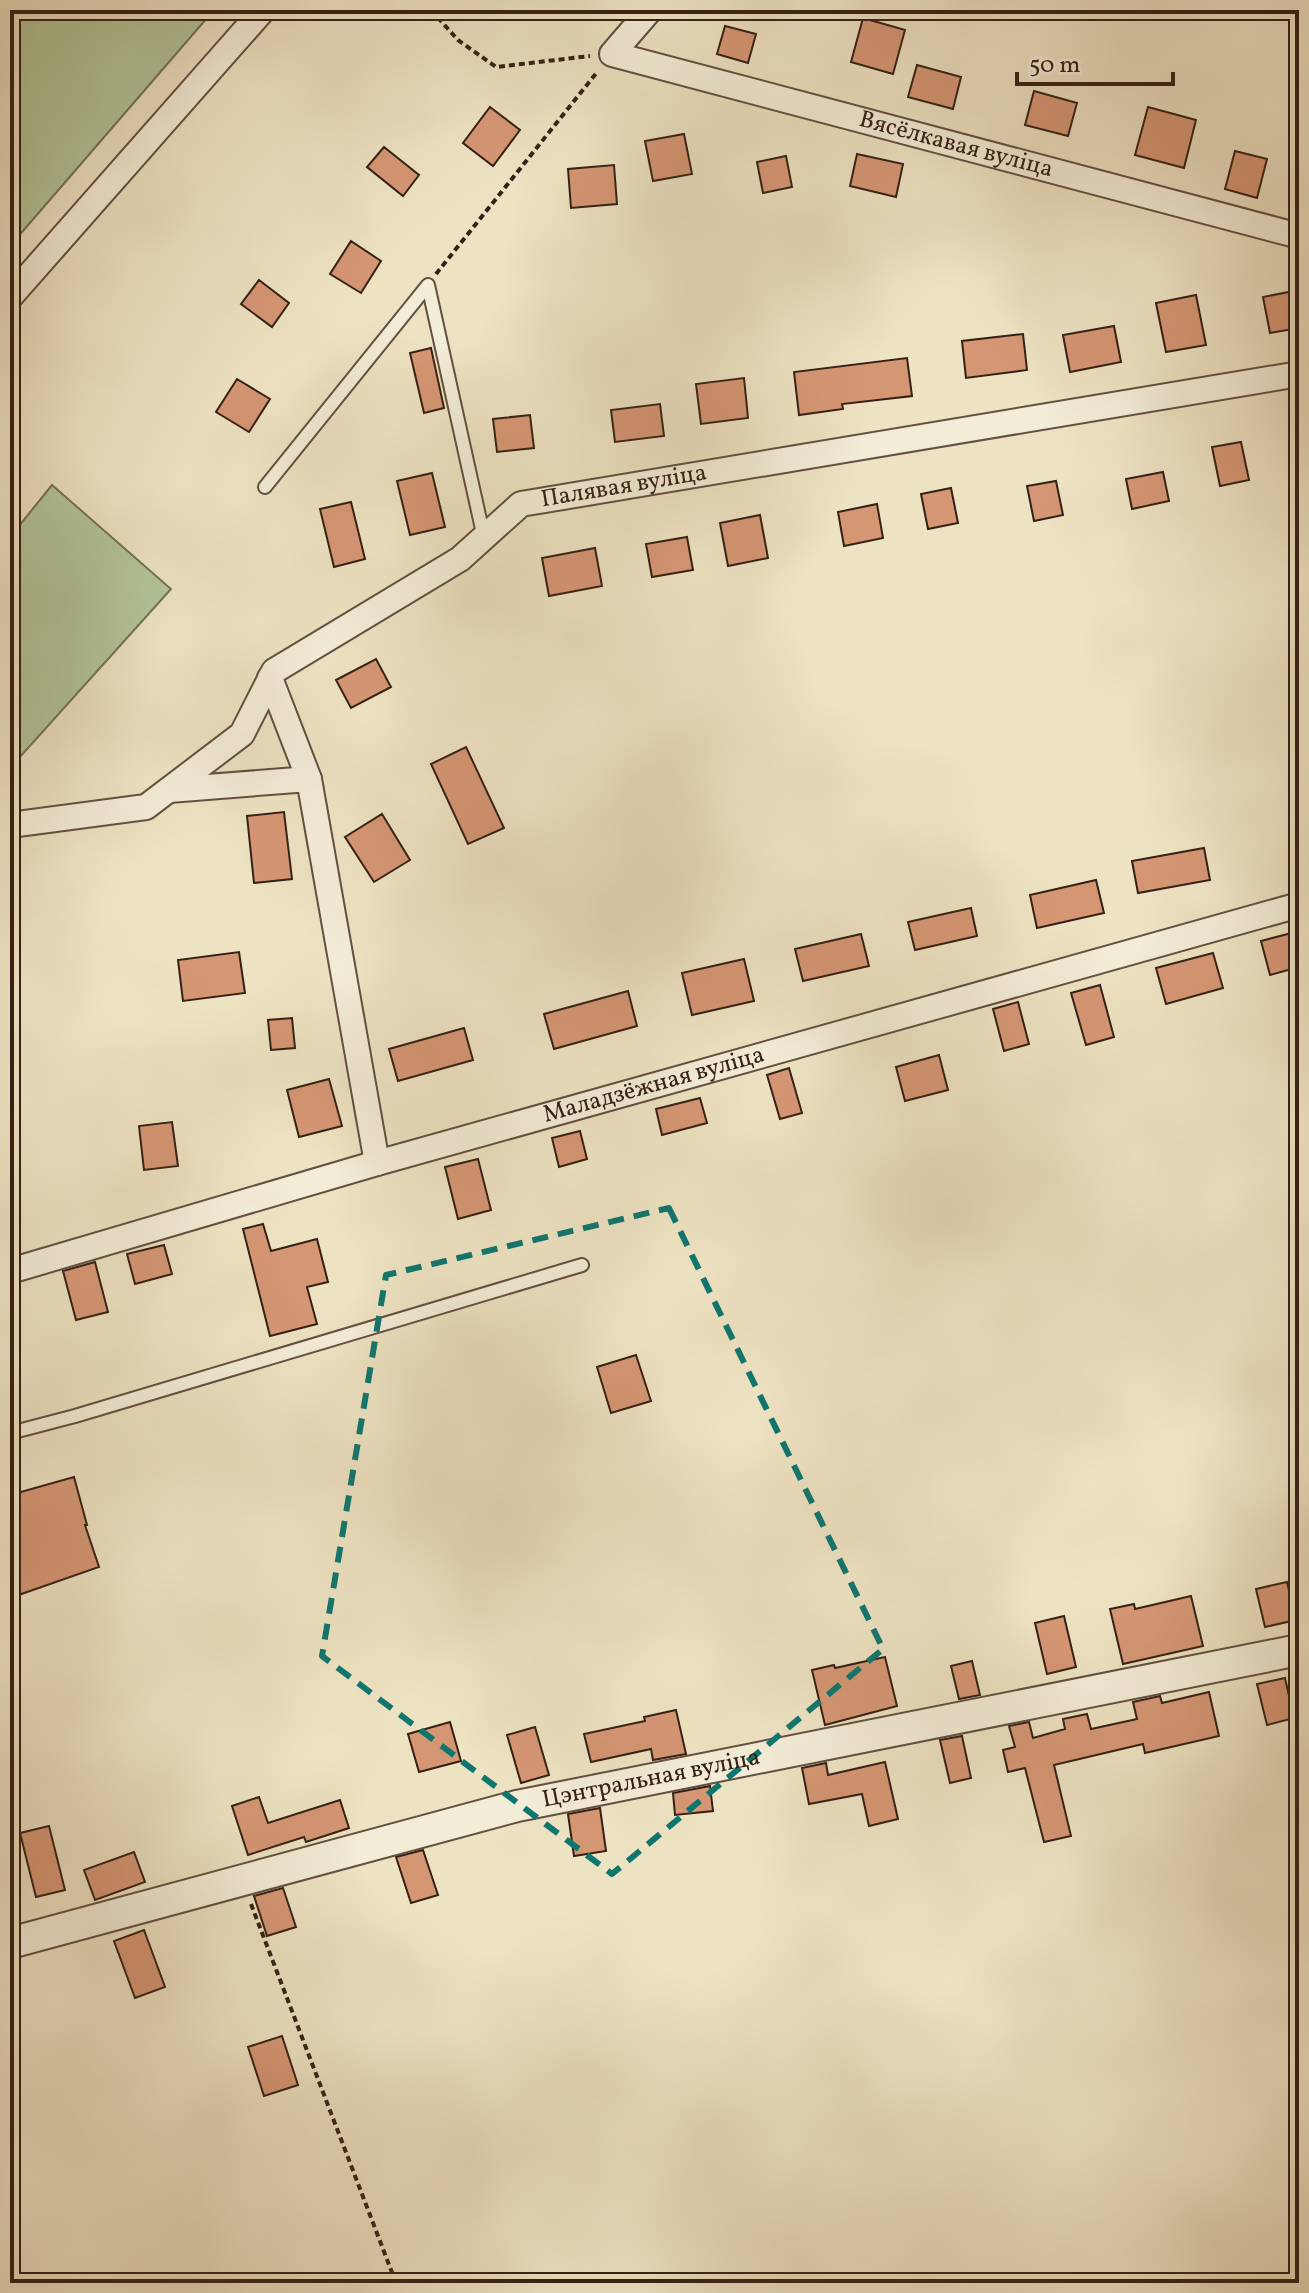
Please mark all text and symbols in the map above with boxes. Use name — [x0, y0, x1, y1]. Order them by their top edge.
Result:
scale bar — [1017, 36, 1173, 86]
text: 50 m — [1029, 49, 1081, 83]
street label: Вясёлкавая вуліца — [855, 103, 1057, 187]
street label: Палявая вуліца — [538, 456, 709, 517]
street label: Маладзёжная вуліца — [539, 1038, 768, 1133]
street label: Цэнтральная вуліца — [539, 1741, 763, 1818]

